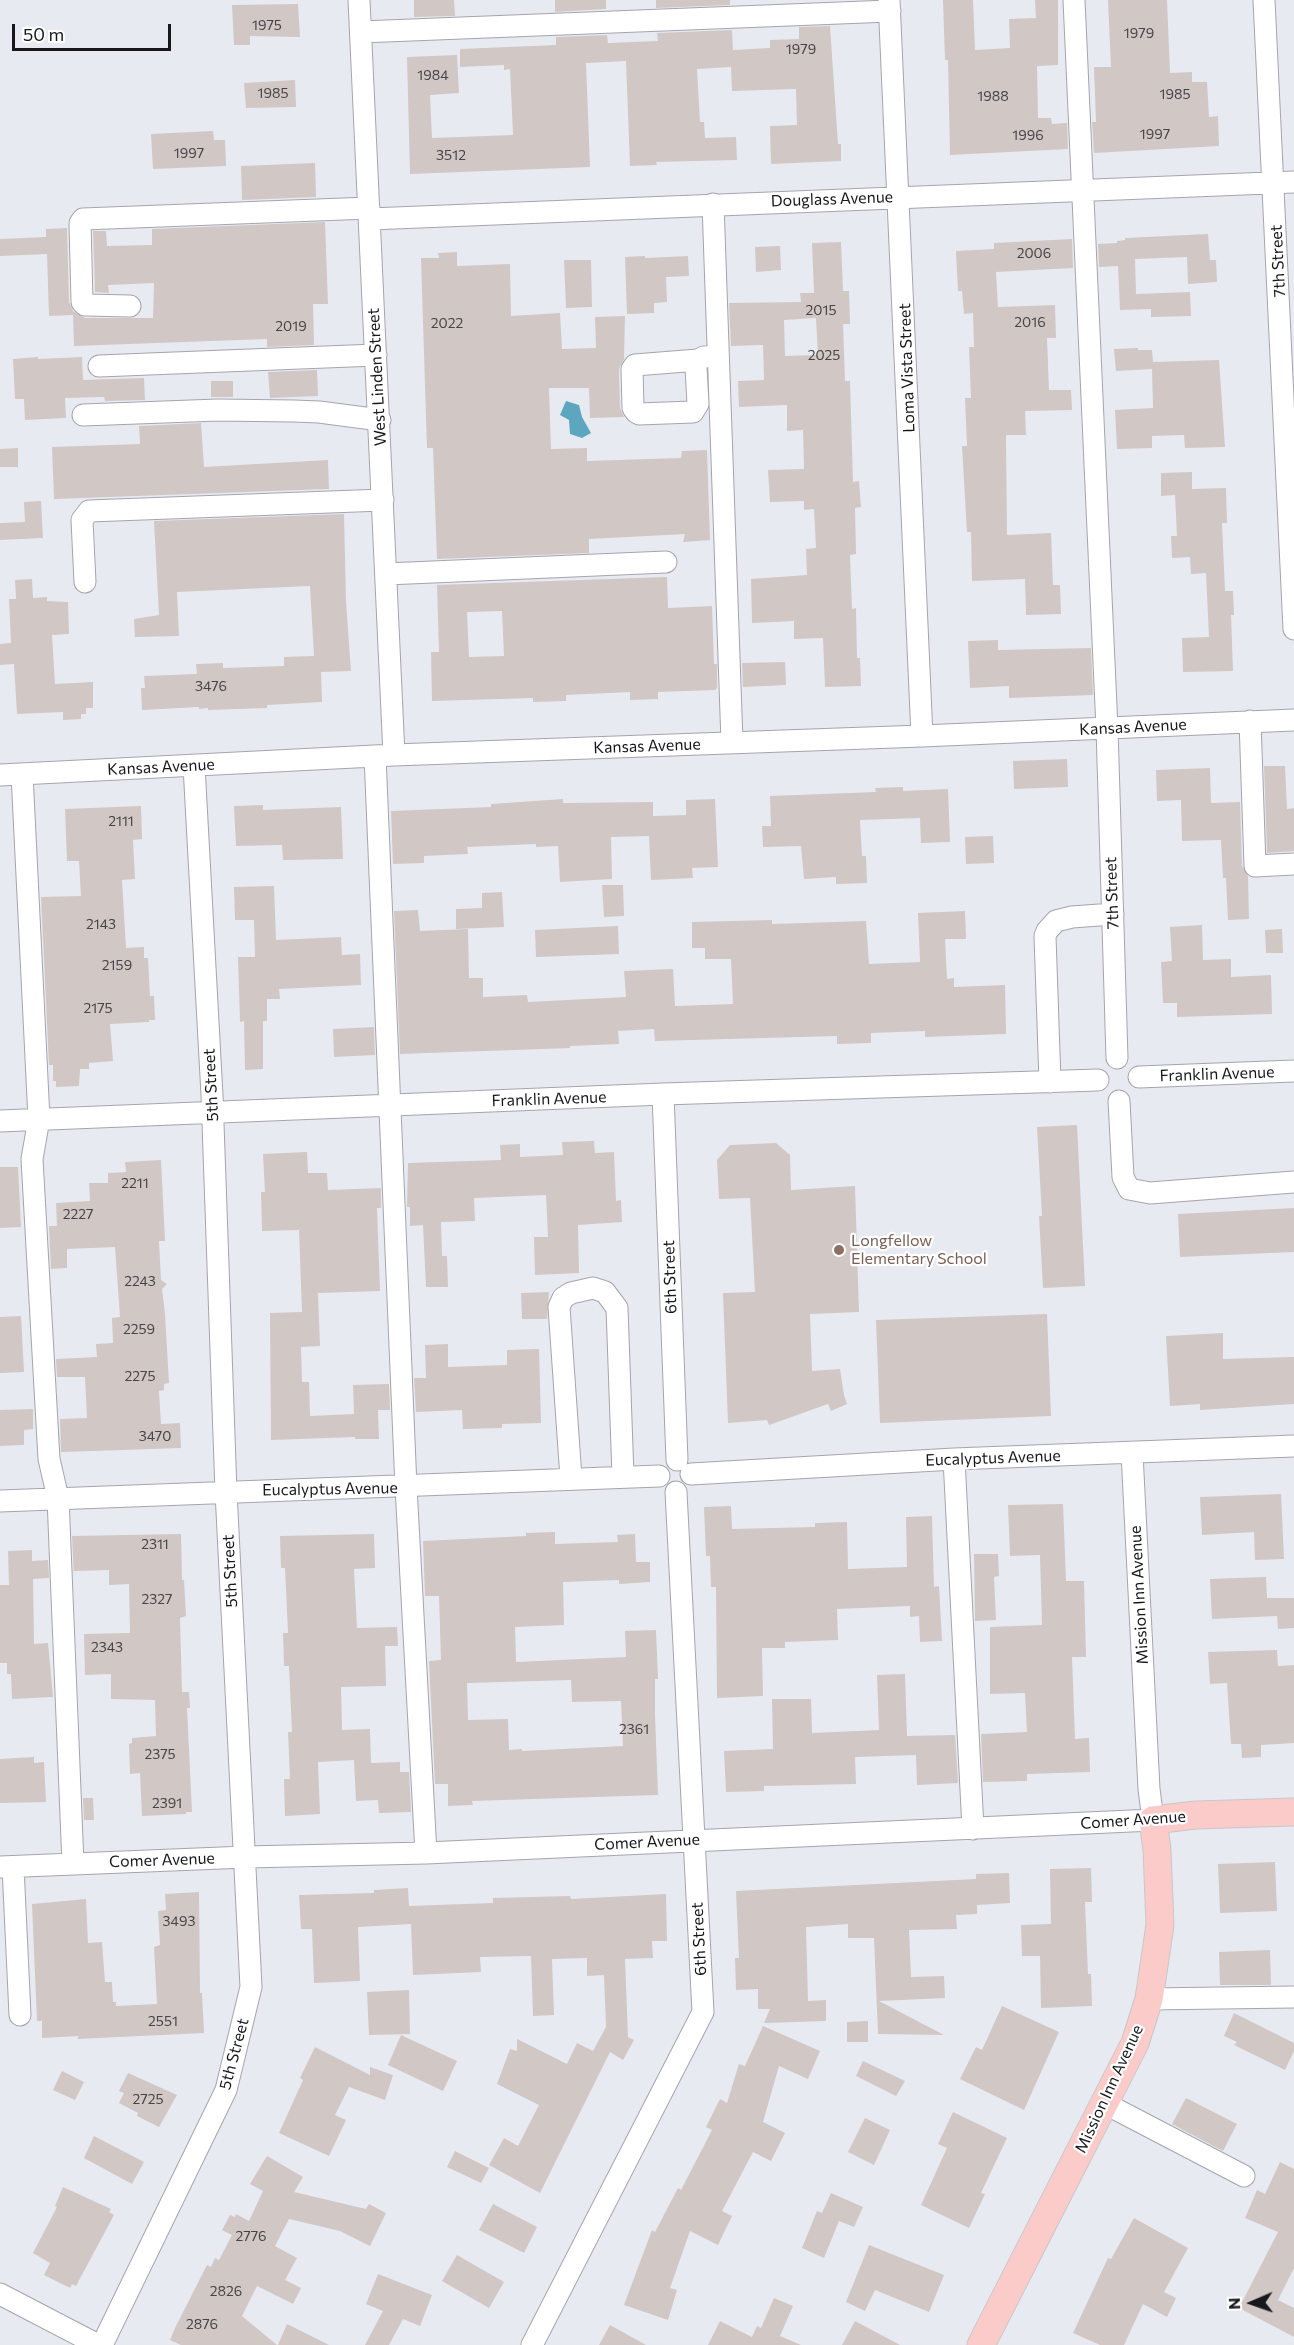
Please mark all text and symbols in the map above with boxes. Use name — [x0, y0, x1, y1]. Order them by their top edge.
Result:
scale bar — [15, 12, 174, 50]
house number: 1975 — [252, 17, 282, 33]
text: 50 m — [23, 23, 64, 45]
house number: 1979 — [1124, 25, 1154, 41]
house number: 1979 — [786, 41, 816, 57]
house number: 1984 — [417, 67, 449, 83]
house number: 1985 — [257, 85, 289, 101]
house number: 1985 — [1159, 86, 1191, 102]
house number: 1988 — [977, 88, 1009, 104]
house number: 1997 — [1140, 126, 1170, 142]
house number: 1996 — [1012, 127, 1044, 143]
house number: 1997 — [174, 145, 204, 161]
house number: 3512 — [436, 147, 466, 163]
street label: Douglass Avenue — [771, 187, 893, 211]
street label: 7th Street — [1267, 224, 1289, 298]
house number: 2006 — [1017, 245, 1051, 261]
house number: 2015 — [806, 302, 836, 318]
street label: Loma Vista Street — [895, 303, 919, 433]
street label: West Linden Street — [364, 308, 390, 446]
house number: 2016 — [1014, 314, 1046, 330]
house number: 2022 — [431, 315, 463, 331]
house number: 2019 — [275, 318, 307, 334]
house number: 2025 — [808, 347, 840, 363]
house number: 3476 — [195, 678, 227, 694]
street label: Kansas Avenue — [1079, 715, 1187, 739]
street label: Kansas Avenue — [593, 735, 701, 757]
street label: Kansas Avenue — [107, 755, 215, 779]
house number: 2111 — [108, 813, 134, 829]
street label: 7th Street — [1101, 856, 1123, 930]
house number: 2143 — [86, 916, 116, 932]
house number: 2159 — [102, 957, 132, 973]
house number: 2175 — [83, 1000, 113, 1016]
street label: 5th Street — [199, 1048, 223, 1122]
street label: Franklin Avenue — [1159, 1062, 1275, 1086]
street label: Franklin Avenue — [491, 1087, 607, 1111]
house number: 2211 — [121, 1175, 149, 1191]
house number: 2227 — [63, 1206, 93, 1222]
place label: Longfellow Elementary School — [851, 1231, 987, 1269]
street label: 6th Street — [659, 1240, 681, 1314]
marker: Longfellow Elementary School — [832, 1243, 846, 1257]
house number: 2243 — [124, 1273, 156, 1289]
house number: 2259 — [123, 1321, 155, 1337]
house number: 2275 — [125, 1368, 155, 1384]
house number: 3470 — [139, 1428, 171, 1444]
street label: Eucalyptus Avenue — [925, 1446, 1061, 1470]
street label: Eucalyptus Avenue — [262, 1478, 398, 1500]
street label: Mission Inn Avenue — [1126, 1525, 1152, 1665]
street label: 5th Street — [218, 1534, 242, 1608]
house number: 2311 — [141, 1536, 169, 1552]
house number: 2327 — [142, 1591, 172, 1607]
house number: 2343 — [91, 1639, 123, 1655]
house number: 2361 — [619, 1721, 649, 1737]
house number: 2375 — [144, 1746, 176, 1762]
house number: 2391 — [152, 1795, 182, 1811]
street label: Comer Avenue — [1080, 1807, 1186, 1833]
street label: Comer Avenue — [594, 1830, 700, 1854]
street label: Comer Avenue — [109, 1849, 215, 1871]
street label: 6th Street — [687, 1902, 711, 1976]
house number: 3493 — [163, 1913, 195, 1929]
house number: 2551 — [148, 2013, 178, 2029]
street label: 5th Street — [215, 2016, 253, 2092]
street label: Mission Inn Avenue — [1071, 2022, 1147, 2156]
house number: 2725 — [133, 2091, 163, 2107]
house number: 2776 — [236, 2228, 266, 2244]
north arrow — [1222, 2273, 1282, 2333]
house number: 2826 — [210, 2283, 242, 2299]
text: N — [1224, 2297, 1243, 2310]
house number: 2876 — [186, 2316, 218, 2332]

